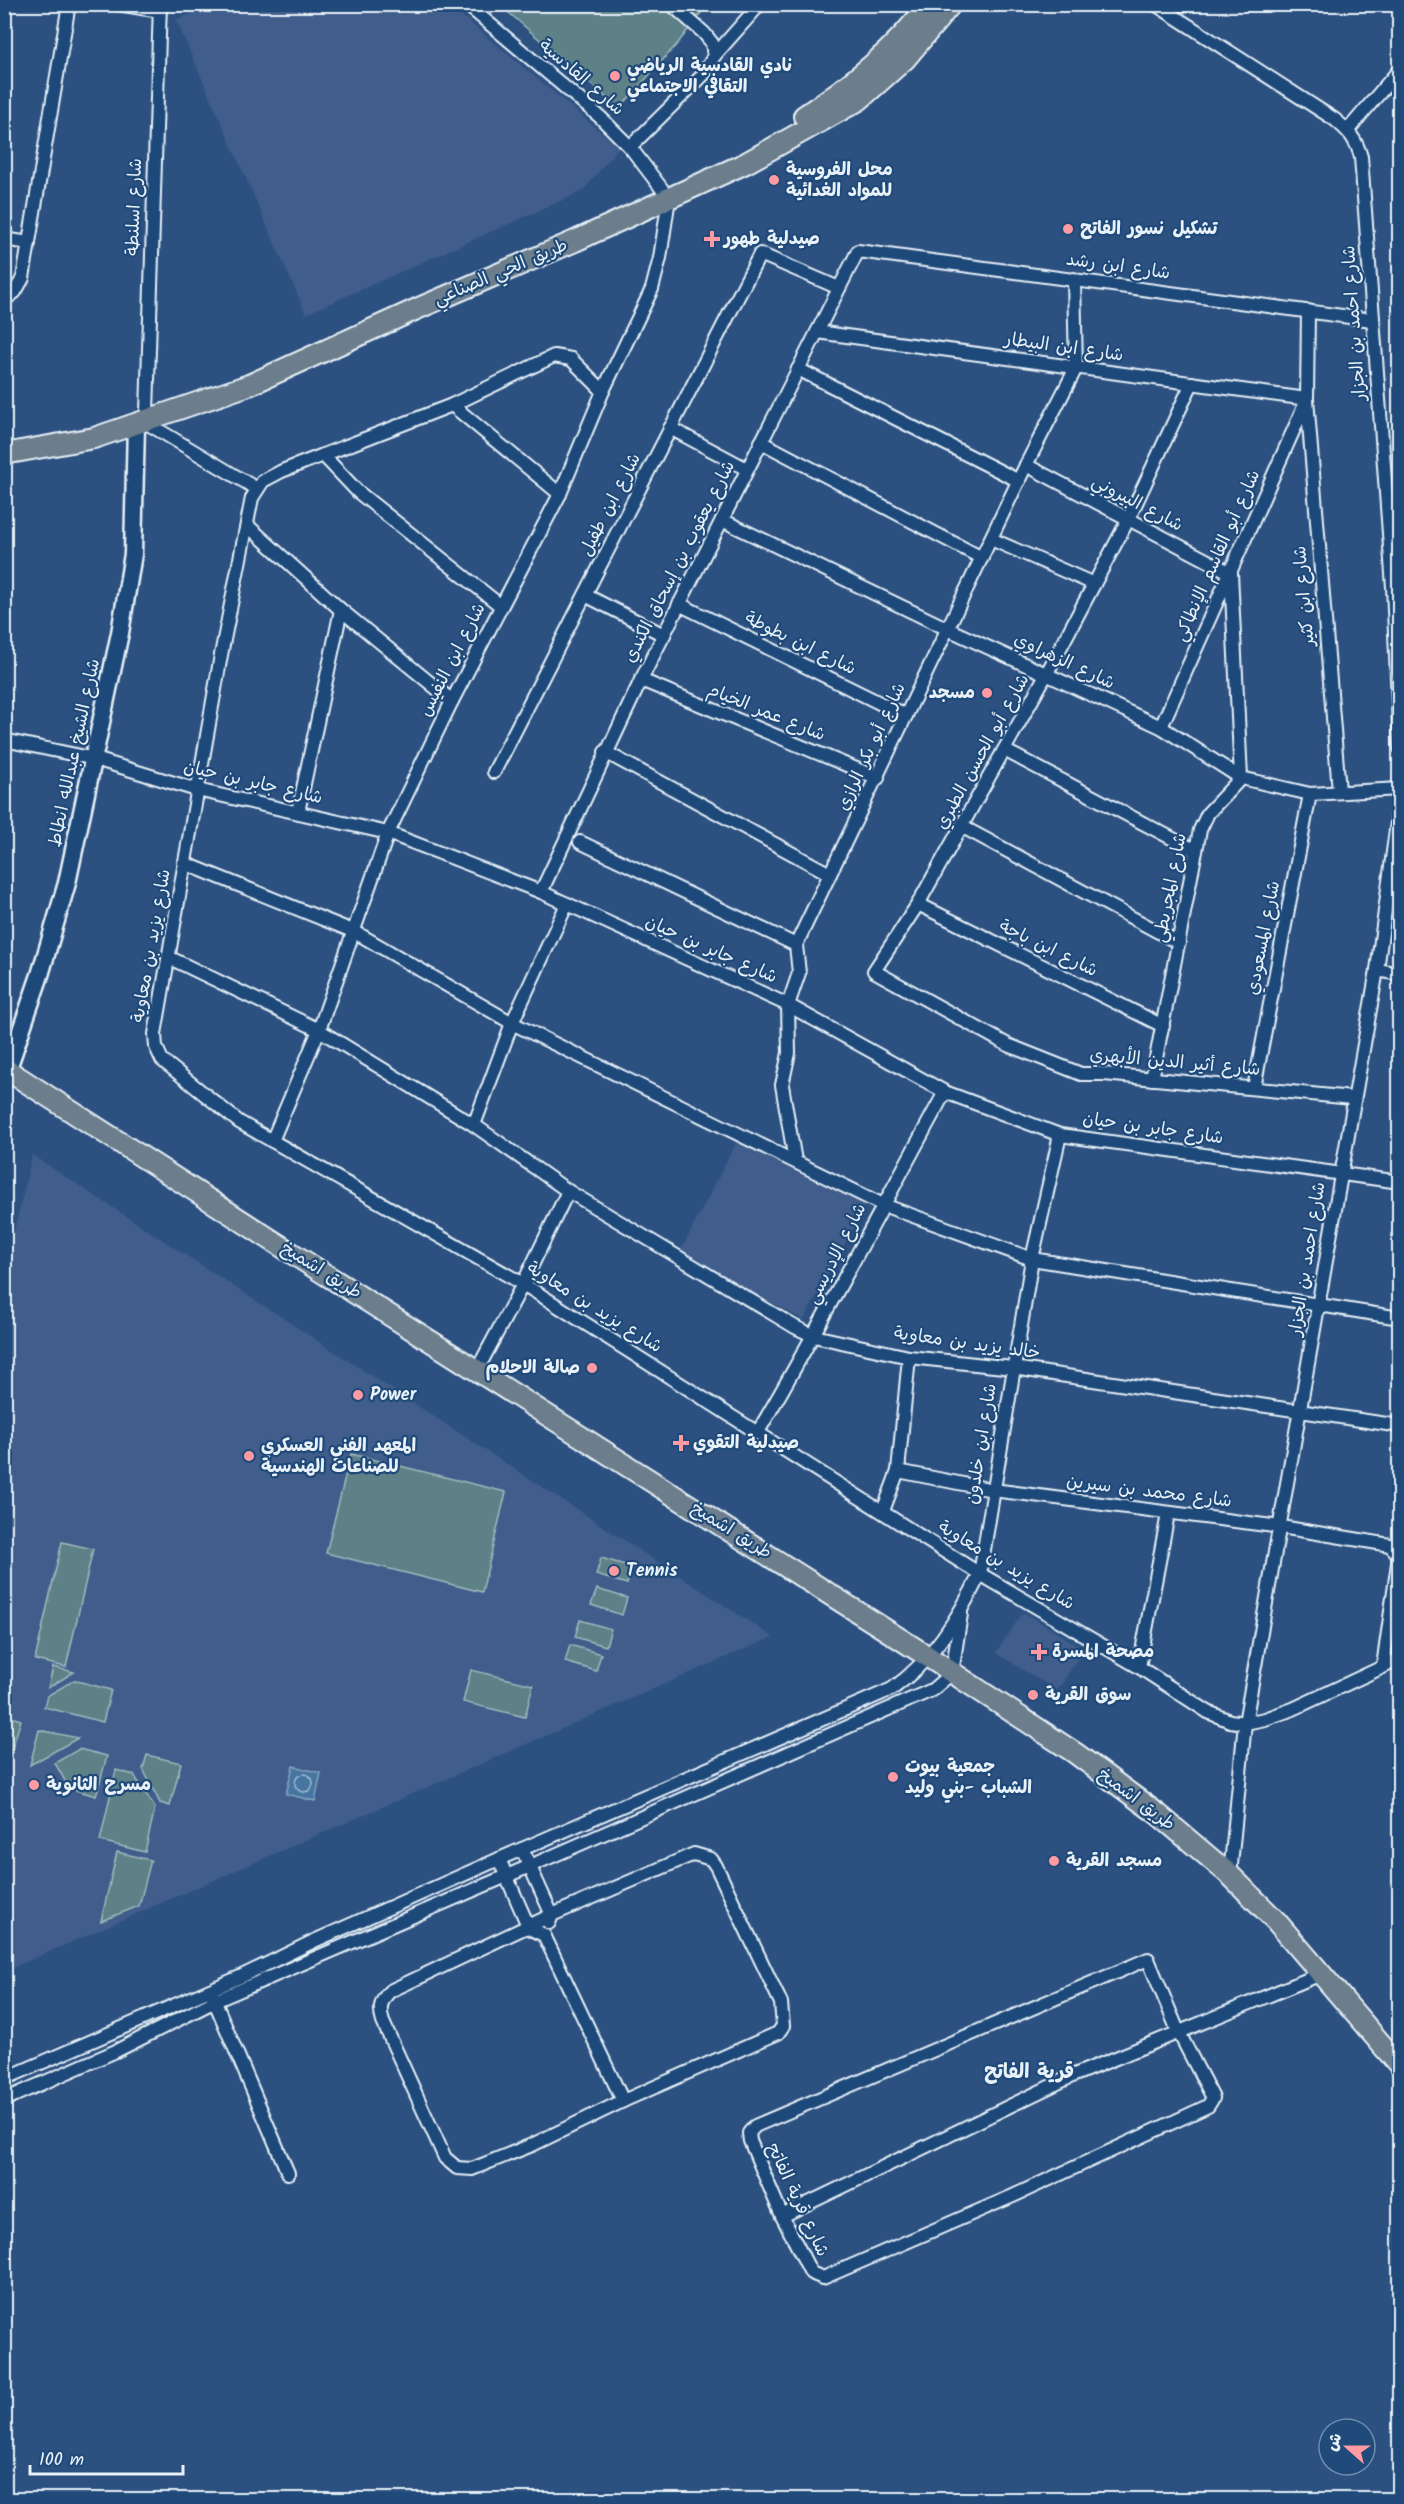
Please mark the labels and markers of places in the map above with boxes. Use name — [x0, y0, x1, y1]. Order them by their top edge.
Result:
place label: نادي القادسية الرياضي التقافي الاجتماعي — [627, 52, 792, 102]
marker: نادي القادسية الرياضي التقافي الاجتماعي — [608, 69, 622, 83]
place label: محل الفروسية للمواد الغدائية — [786, 156, 893, 206]
marker: محل الفروسية للمواد الغدائية — [767, 173, 781, 187]
place label: تشكيل نسور الفاتح — [1080, 215, 1218, 244]
marker: تشكيل نسور الفاتح — [1061, 222, 1075, 236]
place label: صيدلية طهور — [722, 225, 820, 254]
marker: صيدلية طهور — [705, 232, 719, 246]
place label: مسجد — [929, 679, 975, 708]
marker: مسجد — [980, 686, 994, 700]
place label: صالة الاحلام — [486, 1354, 580, 1383]
marker: صالة الاحلام — [585, 1361, 599, 1375]
place label: Power — [370, 1381, 418, 1410]
marker: Power — [351, 1388, 365, 1402]
place label: صيدلية التقوي — [693, 1429, 799, 1458]
place label: المعهد الفني العسكري للصناعات الهندسية — [261, 1432, 416, 1482]
marker: صيدلية التقوي — [674, 1436, 688, 1450]
marker: المعهد الفني العسكري للصناعات الهندسية — [242, 1449, 256, 1463]
place label: Tennis — [626, 1557, 678, 1586]
marker: Tennis — [607, 1564, 621, 1578]
place label: مصحة المسرة — [1052, 1638, 1154, 1667]
marker: مصحة المسرة — [1030, 1643, 1048, 1661]
place label: سوق القرية — [1045, 1681, 1131, 1710]
marker: سوق القرية — [1026, 1688, 1040, 1702]
place label: جمعية بيوت الشباب -بني وليد — [905, 1753, 1032, 1803]
marker: جمعية بيوت الشباب -بني وليد — [886, 1770, 900, 1784]
place label: مسرح الثانوية — [46, 1771, 151, 1800]
marker: مسرح الثانوية — [27, 1778, 41, 1792]
place label: مسجد القرية — [1066, 1847, 1162, 1876]
marker: مسجد القرية — [1047, 1854, 1061, 1868]

